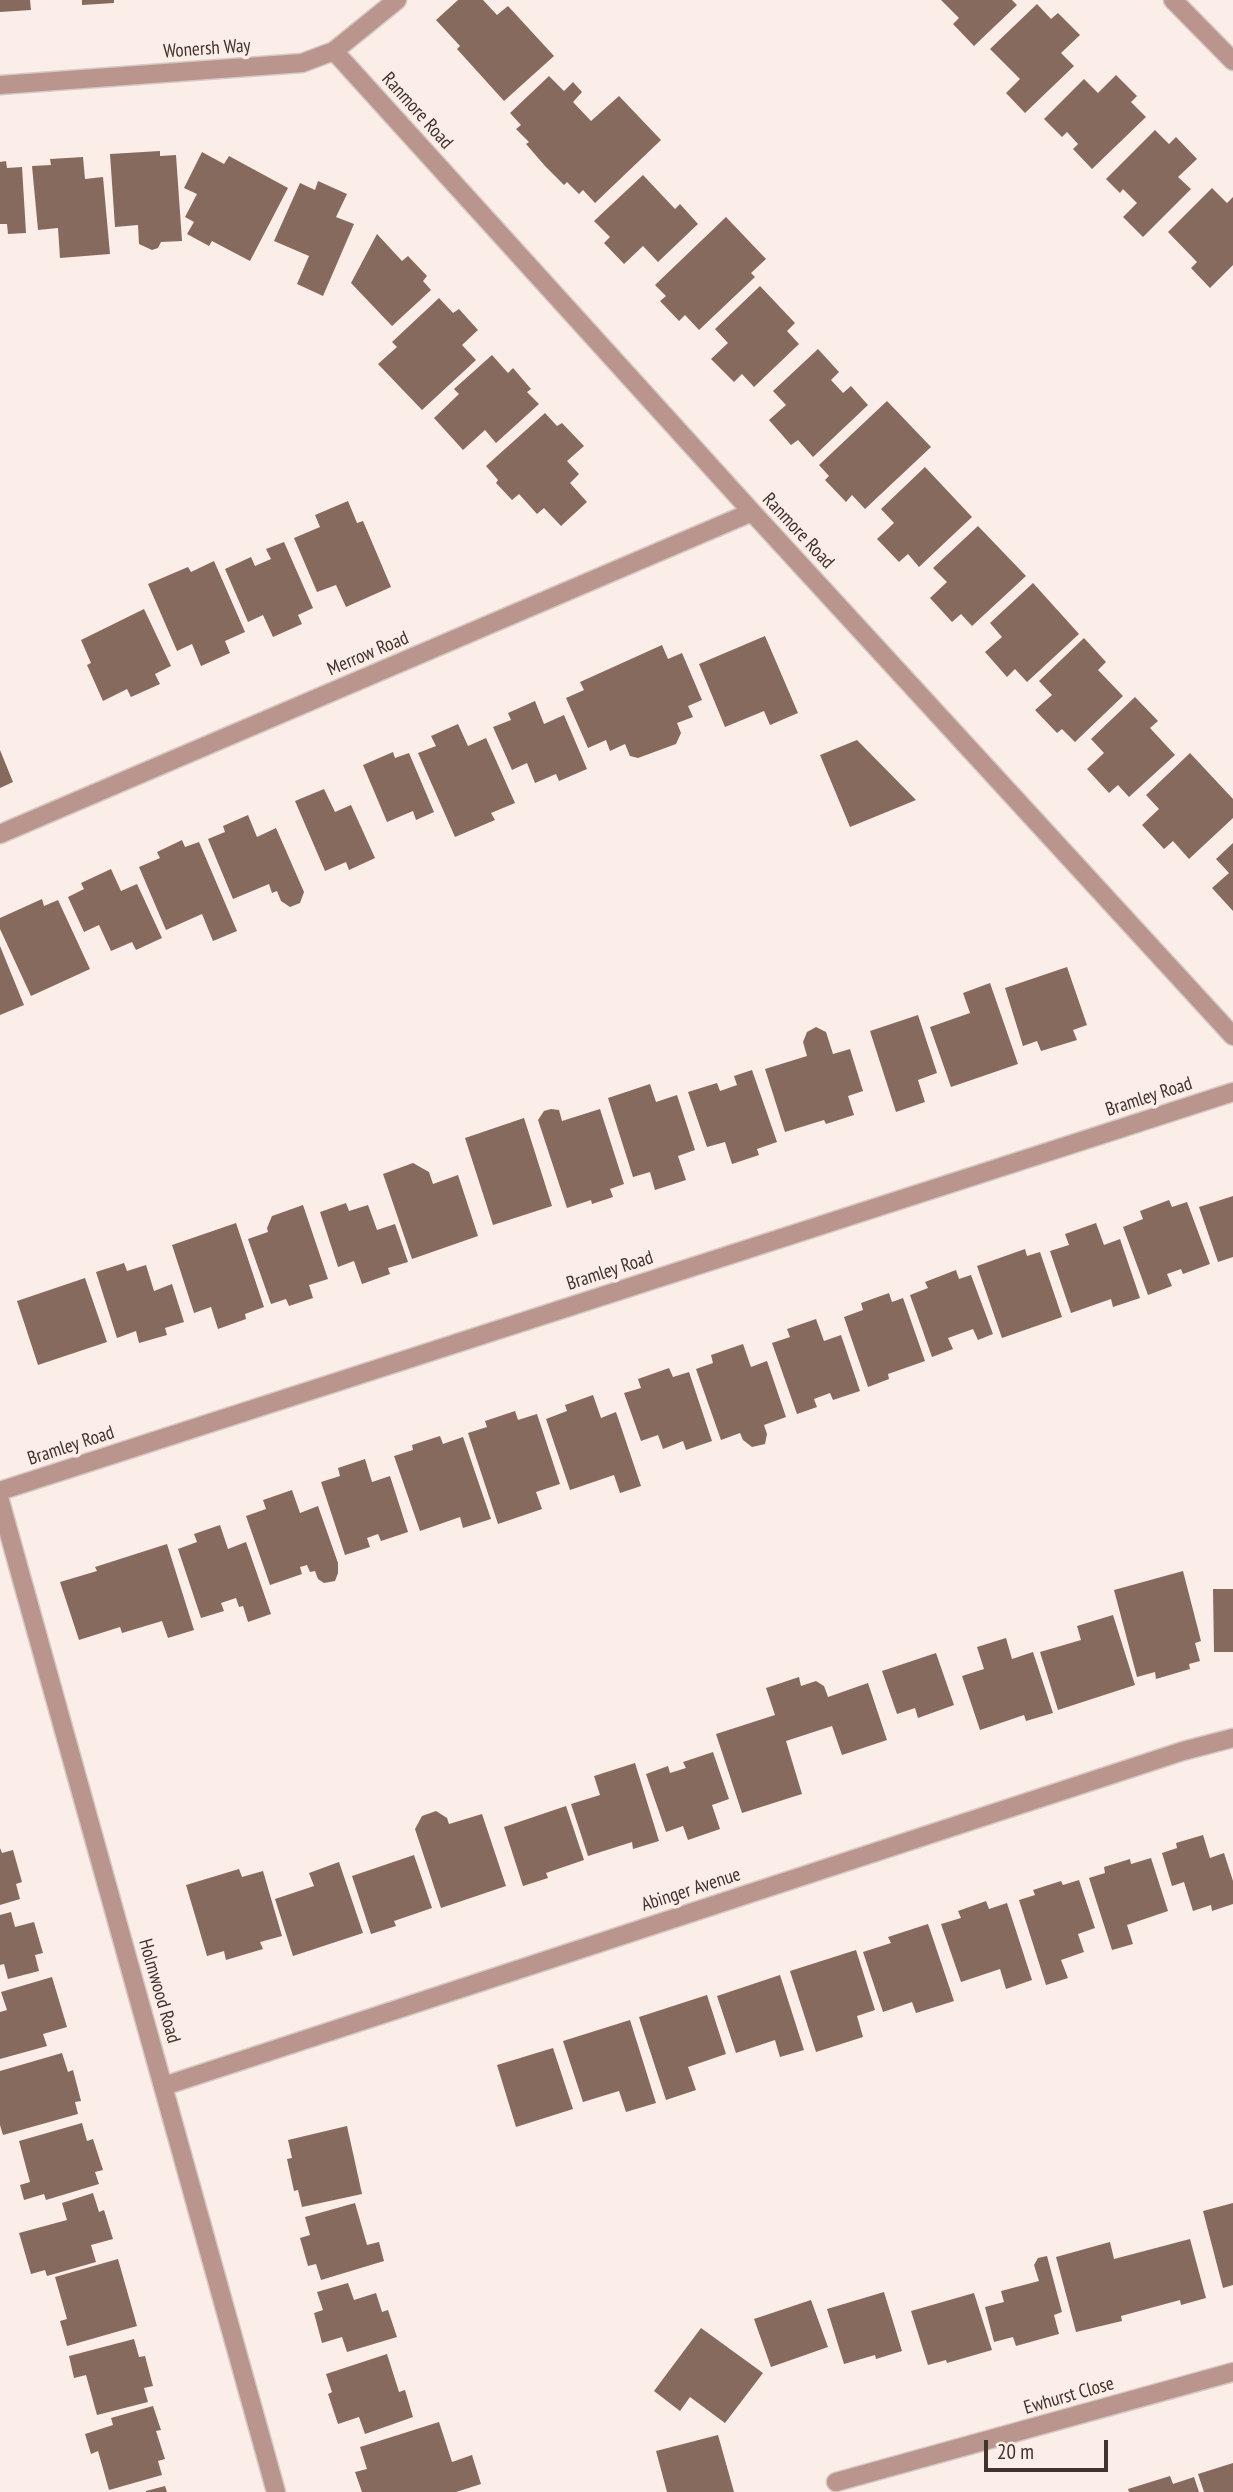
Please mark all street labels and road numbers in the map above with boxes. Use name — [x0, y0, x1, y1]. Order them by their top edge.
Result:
street label: Wonersh Way — [163, 35, 251, 63]
street label: Ranmore Road — [377, 68, 457, 154]
street label: Ranmore Road — [757, 488, 839, 574]
street label: Merrow Road — [324, 627, 412, 681]
street label: Bramley Road — [1103, 1072, 1195, 1122]
street label: Bramley Road — [564, 1246, 656, 1296]
street label: Bramley Road — [25, 1421, 117, 1471]
street label: Abinger Avenue — [638, 1863, 744, 1917]
street label: Holmwood Road — [133, 1936, 185, 2046]
street label: Ewhurst Close — [1021, 2372, 1117, 2420]

